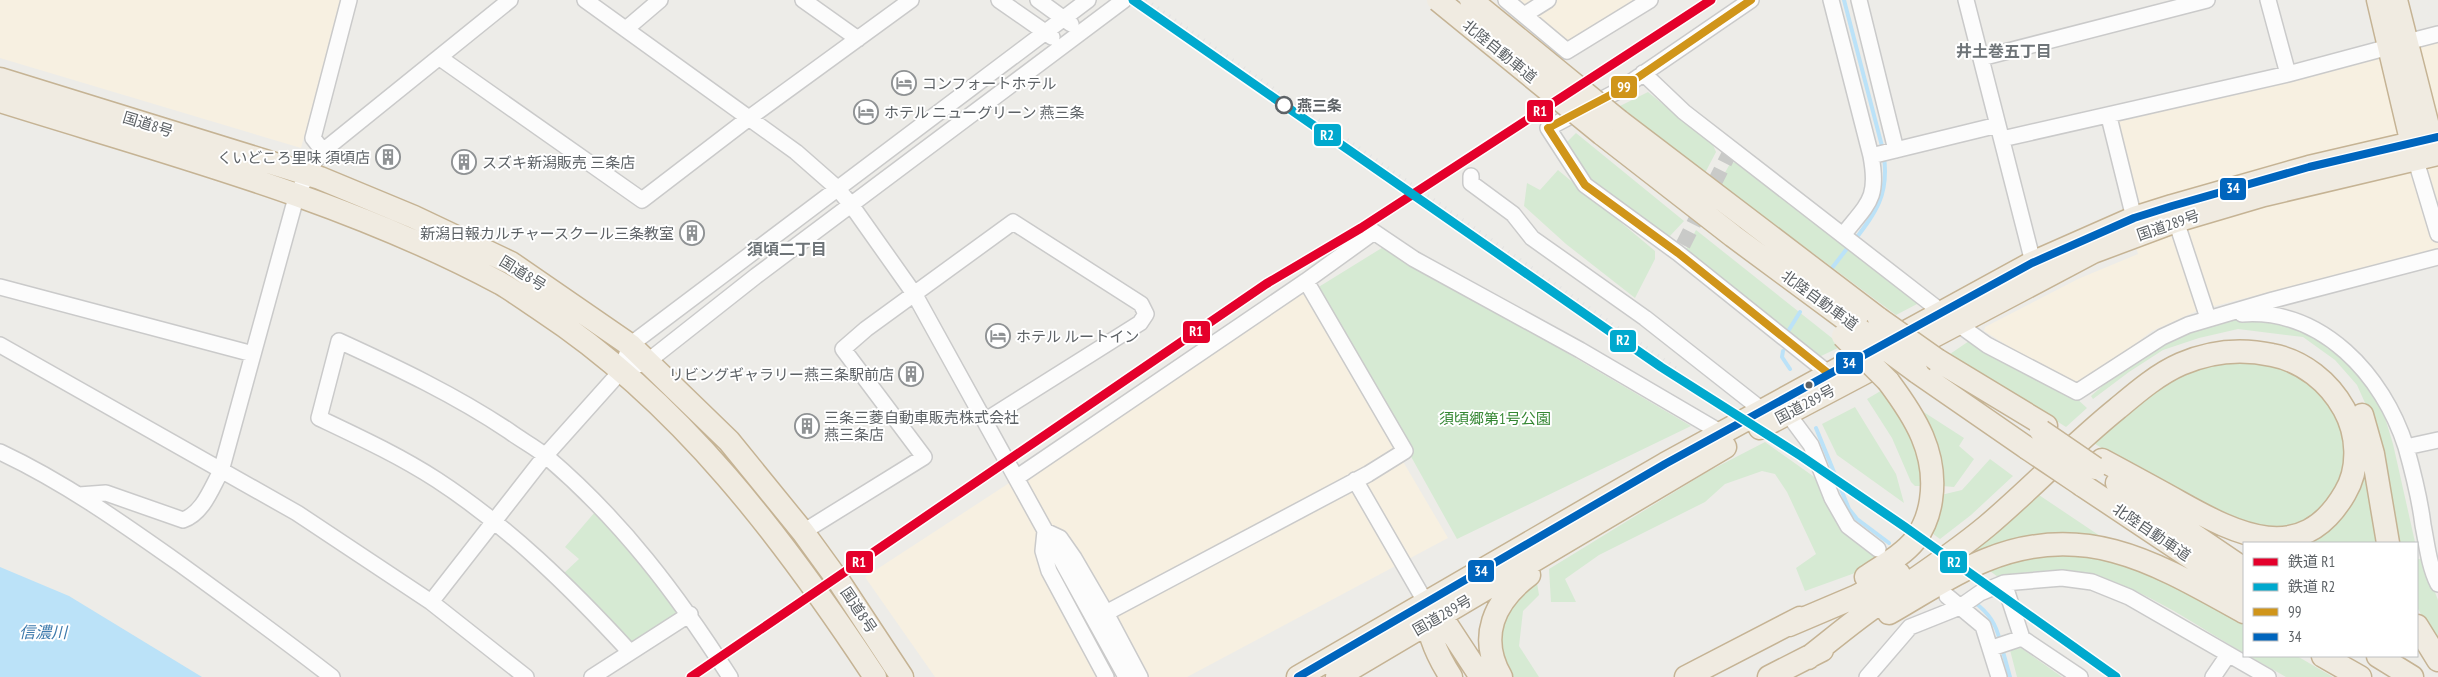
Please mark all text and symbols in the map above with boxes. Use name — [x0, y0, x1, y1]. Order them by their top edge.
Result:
street label: 北陸自動車道 — [1459, 15, 1541, 87]
district label: 井土巻五丁目 — [1956, 41, 2052, 61]
hotel icon: コンフォートホテル — [891, 70, 917, 96]
place label: コンフォートホテル — [922, 74, 1057, 93]
line badge: 99 — [1610, 75, 1638, 99]
text: 99 — [1617, 78, 1631, 96]
marker: 燕三条 — [1275, 96, 1293, 114]
place label: 燕三条 — [1297, 96, 1342, 115]
hotel icon: ホテル ニューグリーン 燕三条 — [853, 99, 879, 125]
line badge: R1 — [1526, 99, 1554, 123]
text: R1 — [1533, 102, 1547, 120]
place label: ホテル ニューグリーン 燕三条 — [884, 103, 1085, 122]
street label: 国道8号 — [120, 107, 176, 141]
line badge: R2 — [1313, 123, 1342, 147]
text: R2 — [1320, 126, 1334, 144]
building icon: くいどころ里味 須頃店 — [375, 144, 401, 170]
place label: くいどころ里味 須頃店 — [217, 148, 370, 167]
building icon: スズキ新潟販売 三条店 — [451, 149, 477, 175]
place label: スズキ新潟販売 三条店 — [482, 153, 635, 172]
line badge: 34 — [2219, 177, 2247, 201]
text: 34 — [2226, 179, 2240, 197]
street label: 国道289号 — [2134, 205, 2202, 245]
building icon: 新潟日報カルチャースクール三条教室 — [679, 220, 705, 246]
place label: 新潟日報カルチャースクール三条教室 — [420, 224, 674, 243]
district label: 須頃二丁目 — [747, 239, 827, 259]
street label: 国道8号 — [496, 251, 550, 295]
street label: 北陸自動車道 — [1778, 266, 1862, 334]
line badge: R1 — [1182, 320, 1211, 344]
text: R1 — [1189, 322, 1203, 340]
hotel icon: ホテル ルートイン — [985, 323, 1011, 349]
place label: ホテル ルートイン — [1016, 327, 1139, 346]
line badge: R2 — [1609, 329, 1637, 353]
text: R2 — [1616, 331, 1630, 349]
line badge: 34 — [1835, 351, 1864, 375]
text: 34 — [1842, 354, 1856, 372]
building icon: リビングギャラリー燕三条駅前店 — [898, 361, 924, 387]
place label: リビングギャラリー燕三条駅前店 — [669, 365, 894, 384]
street label: 国道289号 — [1772, 380, 1838, 428]
unlabelled marker — [1804, 380, 1814, 390]
place label: 三条三菱自動車販売株式会社 燕三条店 — [824, 408, 1019, 444]
park label: 須頃郷第1号公園 — [1439, 409, 1551, 428]
building icon: 三条三菱自動車販売株式会社 燕三条店 — [794, 413, 820, 439]
street label: 北陸自動車道 — [2109, 499, 2195, 565]
legend — [2243, 542, 2418, 657]
line badge: R1 — [845, 550, 874, 574]
line badge: R2 — [1939, 550, 1968, 574]
text: 鉄道 R1 — [2288, 552, 2335, 571]
text: R1 — [852, 553, 866, 571]
text: R2 — [1947, 553, 1961, 571]
line badge: 34 — [1467, 559, 1495, 583]
text: 34 — [1474, 562, 1488, 580]
text: 鉄道 R2 — [2288, 577, 2335, 596]
street label: 国道8号 — [837, 583, 881, 637]
street label: 国道289号 — [1409, 590, 1475, 640]
text: 99 — [2288, 602, 2302, 621]
water label: 信濃川 — [19, 622, 69, 642]
text: 34 — [2288, 627, 2302, 646]

